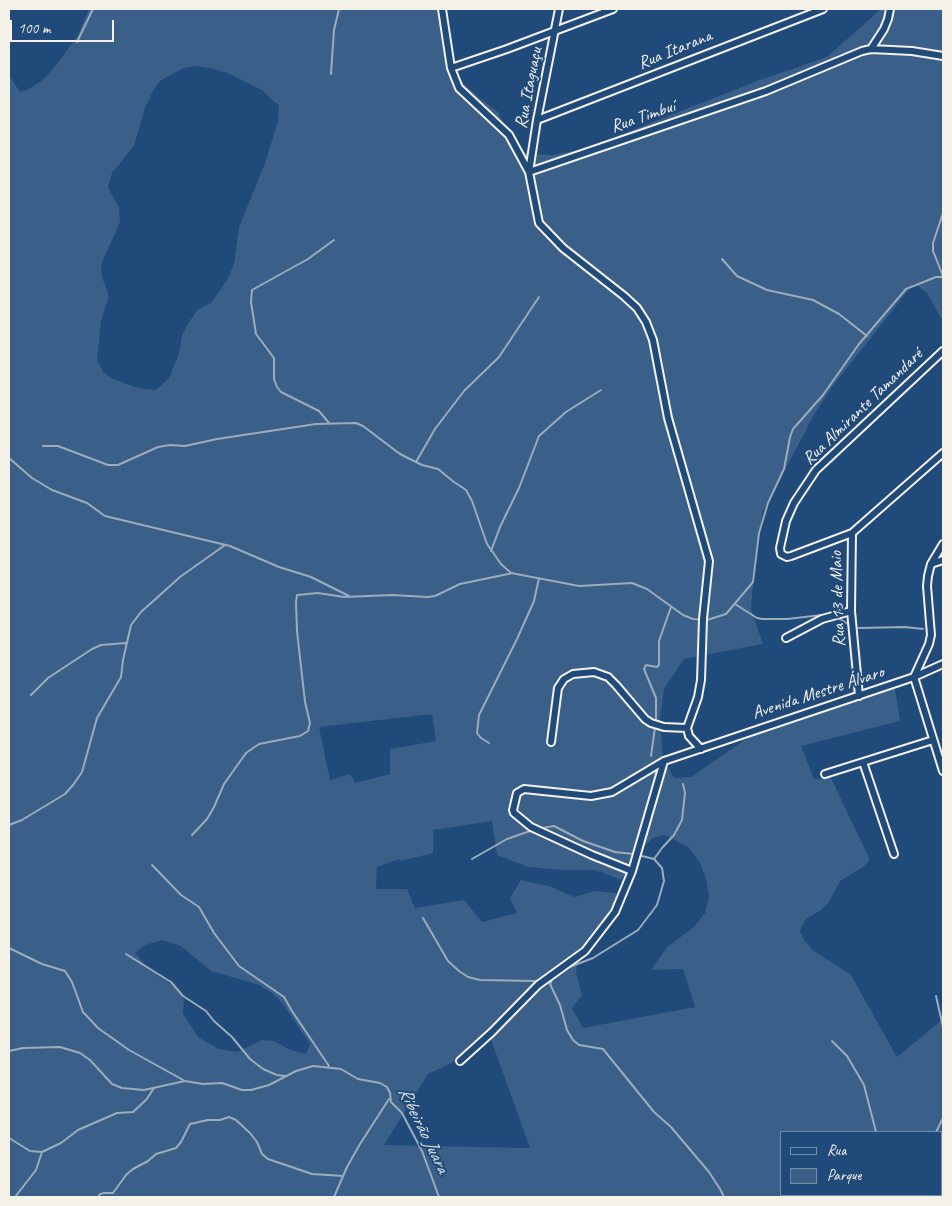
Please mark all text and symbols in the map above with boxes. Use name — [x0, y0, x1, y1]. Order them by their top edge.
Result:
scale bar — [12, 10, 116, 42]
text: 100 m — [18, 19, 50, 38]
street label: Rua Itarana — [635, 25, 715, 75]
street label: Rua Itaguaçu — [511, 46, 547, 130]
street label: Rua Timbuí — [608, 96, 678, 138]
street label: Rua Almirante Tamandaré — [799, 344, 927, 470]
street label: Rua 13 de Maio — [826, 551, 850, 647]
street label: Avenida Mestre Álvaro — [749, 662, 887, 724]
water label: Ribeirão Juara — [392, 1083, 454, 1177]
legend — [780, 1131, 942, 1196]
text: Rua — [827, 1141, 846, 1160]
text: Parque — [827, 1166, 861, 1185]

